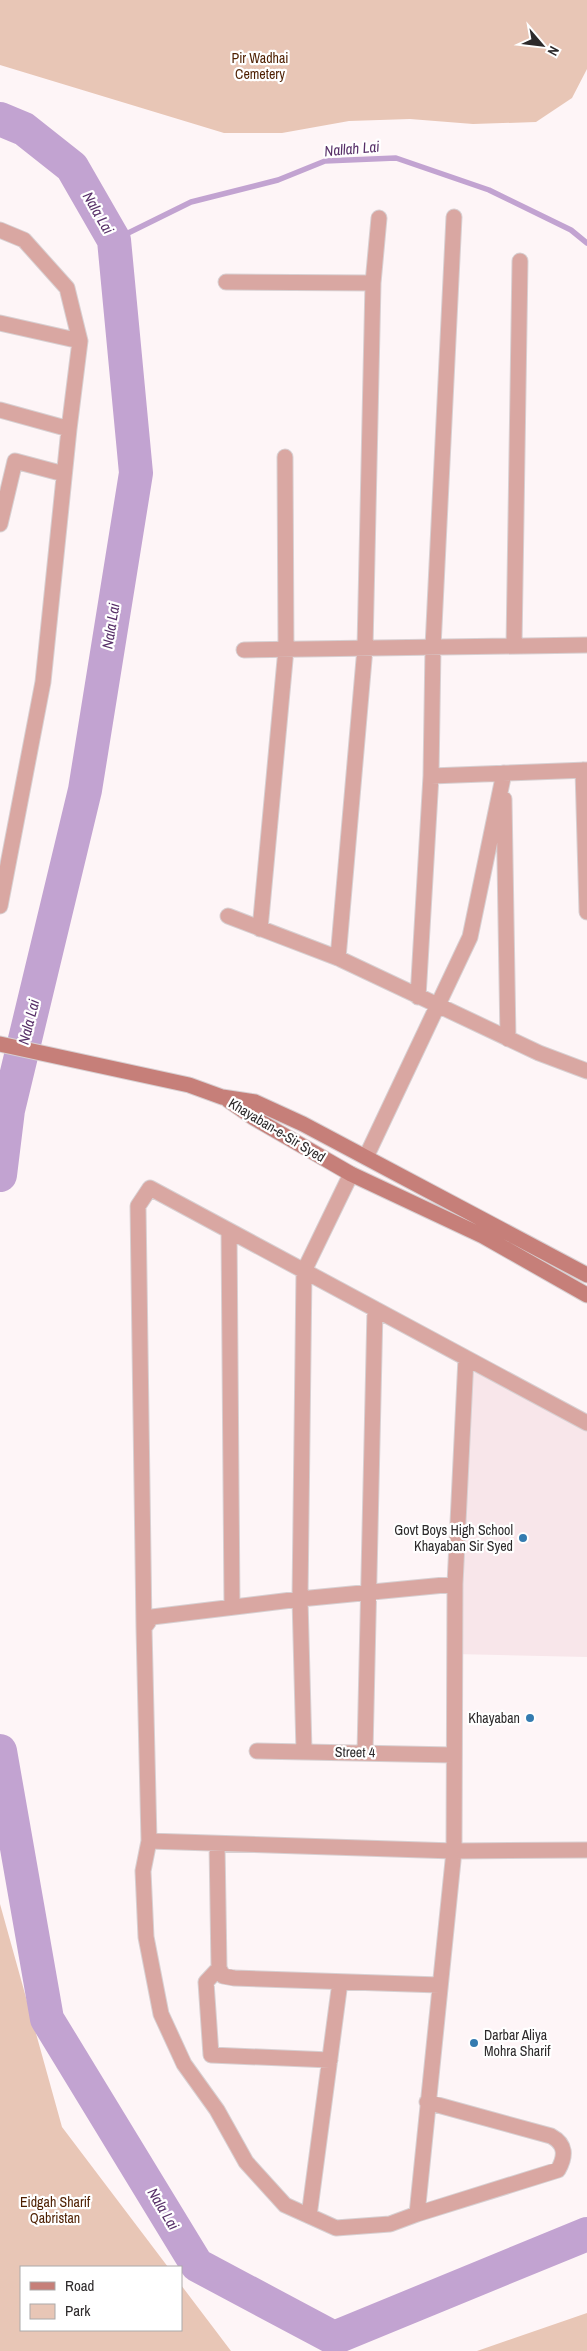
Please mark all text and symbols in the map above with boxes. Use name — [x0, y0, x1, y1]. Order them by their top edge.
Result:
north arrow — [517, 20, 567, 70]
text: N — [544, 43, 563, 59]
park label: Pir Wadhai Cemetery — [231, 49, 289, 83]
water label: Nallah Lai — [323, 136, 381, 161]
water label: Nala Lai — [78, 188, 119, 238]
water label: Nala Lai — [97, 601, 125, 650]
water label: Nala Lai — [13, 997, 44, 1047]
street label: Khayaban-e-Sir Syed — [225, 1094, 329, 1166]
place label: Govt Boys High School Khayaban Sir Syed — [394, 1521, 513, 1555]
marker: Govt Boys High School Khayaban Sir Syed — [517, 1532, 529, 1544]
place label: Khayaban — [468, 1709, 520, 1727]
marker: Khayaban — [524, 1712, 536, 1724]
street label: Street 4 — [335, 1743, 376, 1761]
place label: Darbar Aliya Mohra Sharif — [484, 2026, 551, 2060]
marker: Darbar Aliya Mohra Sharif — [468, 2037, 480, 2049]
water label: Nala Lai — [143, 2184, 185, 2234]
park label: Eidgah Sharif Qabristan — [20, 2193, 91, 2227]
legend — [20, 2266, 182, 2331]
text: Road — [65, 2275, 94, 2296]
text: Park — [65, 2300, 91, 2321]

